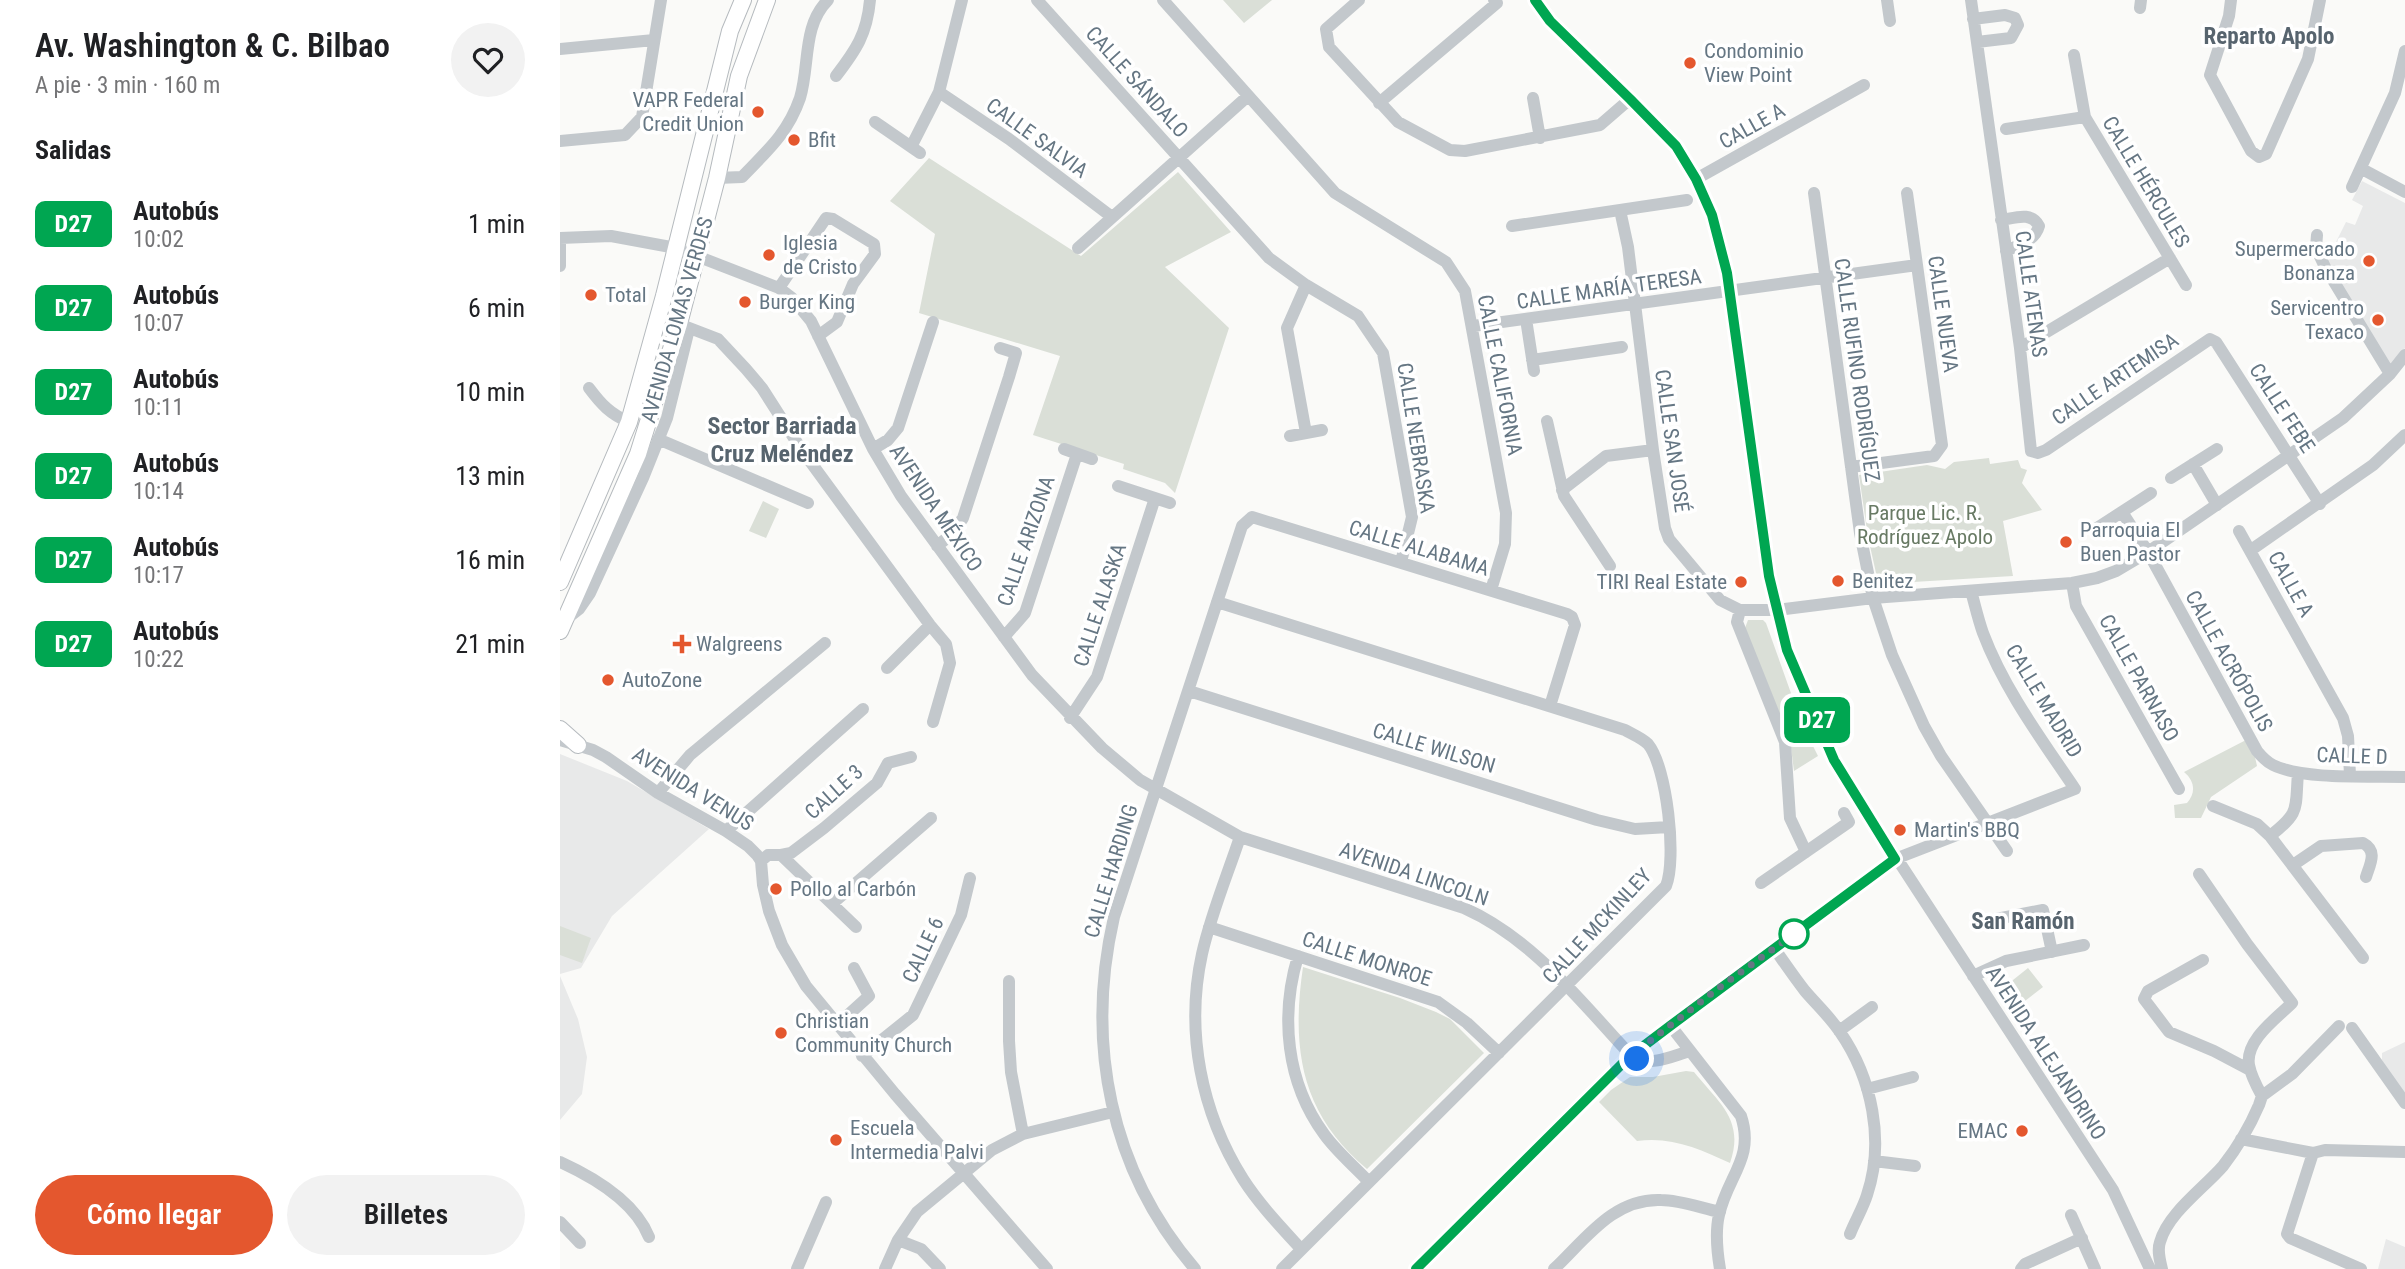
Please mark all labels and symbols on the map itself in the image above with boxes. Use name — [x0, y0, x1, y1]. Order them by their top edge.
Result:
street label: CALLE SÁNDALO — [1081, 22, 1193, 142]
district label: Reparto Apolo — [2204, 23, 2334, 50]
place label: Condominio View Point — [1704, 39, 1804, 87]
marker: Condominio View Point — [1682, 55, 1698, 71]
place label: VAPR Federal Credit Union — [632, 88, 744, 136]
street label: CALLE SALVIA — [982, 93, 1092, 183]
street label: CALLE A — [1715, 98, 1789, 154]
marker: VAPR Federal Credit Union — [750, 104, 766, 120]
street label: CALLE HÉRCULES — [2097, 112, 2195, 252]
place label: Bfit — [808, 128, 836, 152]
marker: Bfit — [786, 132, 802, 148]
street label: AVENIDA LOMAS VERDES — [636, 214, 718, 426]
street label: CALLE ATENAS — [2010, 229, 2052, 359]
place label: Iglesia de Cristo — [783, 231, 857, 279]
place label: Supermercado Bonanza — [2235, 237, 2355, 285]
marker: Iglesia de Cristo — [761, 247, 777, 263]
marker: Supermercado Bonanza — [2361, 253, 2377, 269]
street label: CALLE NUEVA — [1923, 254, 1963, 374]
street label: CALLE RUFINO RODRÍGUEZ — [1829, 257, 1885, 483]
street label: CALLE MARÍA TERESA — [1515, 264, 1703, 314]
place label: Total — [605, 283, 647, 307]
marker: Total — [583, 287, 599, 303]
place label: Burger King — [759, 290, 855, 314]
street label: CALLE CALIFORNIA — [1473, 293, 1527, 457]
marker: Burger King — [737, 294, 753, 310]
place label: Servicentro Texaco — [2270, 296, 2364, 344]
marker: Servicentro Texaco — [2370, 312, 2386, 328]
street label: CALLE ARTEMISA — [2047, 328, 2183, 430]
street label: CALLE FEBE — [2244, 359, 2320, 457]
street label: CALLE NEBRASKA — [1392, 361, 1440, 515]
street label: CALLE SAN JOSÉ — [1650, 368, 1694, 514]
district label: Sector Barriada Cruz Meléndez — [707, 412, 857, 468]
street label: AVENIDA MÉXICO — [885, 440, 987, 576]
street label: CALLE ARIZONA — [992, 473, 1060, 609]
park label: Parque Lic. R. Rodríguez Apolo — [1857, 501, 1993, 549]
street label: CALLE ALABAMA — [1346, 515, 1492, 581]
place label: Parroquia El Buen Pastor — [2080, 518, 2181, 566]
marker: Parroquia El Buen Pastor — [2058, 534, 2074, 550]
street label: CALLE ALASKA — [1069, 540, 1131, 670]
street label: CALLE A — [2263, 547, 2319, 621]
place label: Benitez — [1852, 569, 1914, 593]
place label: TIRI Real Estate — [1597, 570, 1727, 594]
marker: Benitez — [1830, 573, 1846, 589]
marker: TIRI Real Estate — [1733, 574, 1749, 590]
street label: CALLE ACRÓPOLIS — [2180, 586, 2278, 736]
street label: CALLE PARNASO — [2094, 610, 2184, 746]
place label: Walgreens — [696, 632, 783, 656]
marker: Walgreens — [674, 636, 690, 652]
street label: CALLE MADRID — [2001, 640, 2087, 762]
place label: AutoZone — [622, 668, 702, 692]
marker: AutoZone — [600, 672, 616, 688]
line badge: D27 — [1777, 697, 1857, 743]
street label: CALLE WILSON — [1370, 718, 1498, 778]
street label: AVENIDA VENUS — [628, 742, 758, 836]
street label: CALLE D — [2316, 743, 2388, 769]
street label: CALLE 3 — [800, 760, 868, 824]
street label: CALLE HARDING — [1079, 801, 1143, 941]
place label: Martin's BBQ — [1914, 818, 2020, 842]
marker: Martin's BBQ — [1892, 822, 1908, 838]
street label: AVENIDA LINCOLN — [1336, 837, 1492, 911]
street label: CALLE MCKINLEY — [1538, 864, 1656, 988]
place label: Pollo al Carbón — [790, 877, 916, 901]
marker: Pollo al Carbón — [768, 881, 784, 897]
district label: San Ramón — [1971, 908, 2075, 935]
street label: CALLE 6 — [897, 913, 949, 987]
unlabelled marker — [1779, 919, 1809, 949]
street label: CALLE MONROE — [1299, 927, 1435, 991]
street label: AVENIDA ALEJANDRINO — [1981, 962, 2111, 1144]
place label: Christian Community Church — [795, 1009, 952, 1057]
marker: Christian Community Church — [773, 1025, 789, 1041]
your location — [1619, 1041, 1654, 1076]
place label: Escuela Intermedia Palvi — [850, 1116, 984, 1164]
place label: EMAC — [1958, 1119, 2008, 1143]
marker: EMAC — [2014, 1123, 2030, 1139]
marker: Escuela Intermedia Palvi — [828, 1132, 844, 1148]

